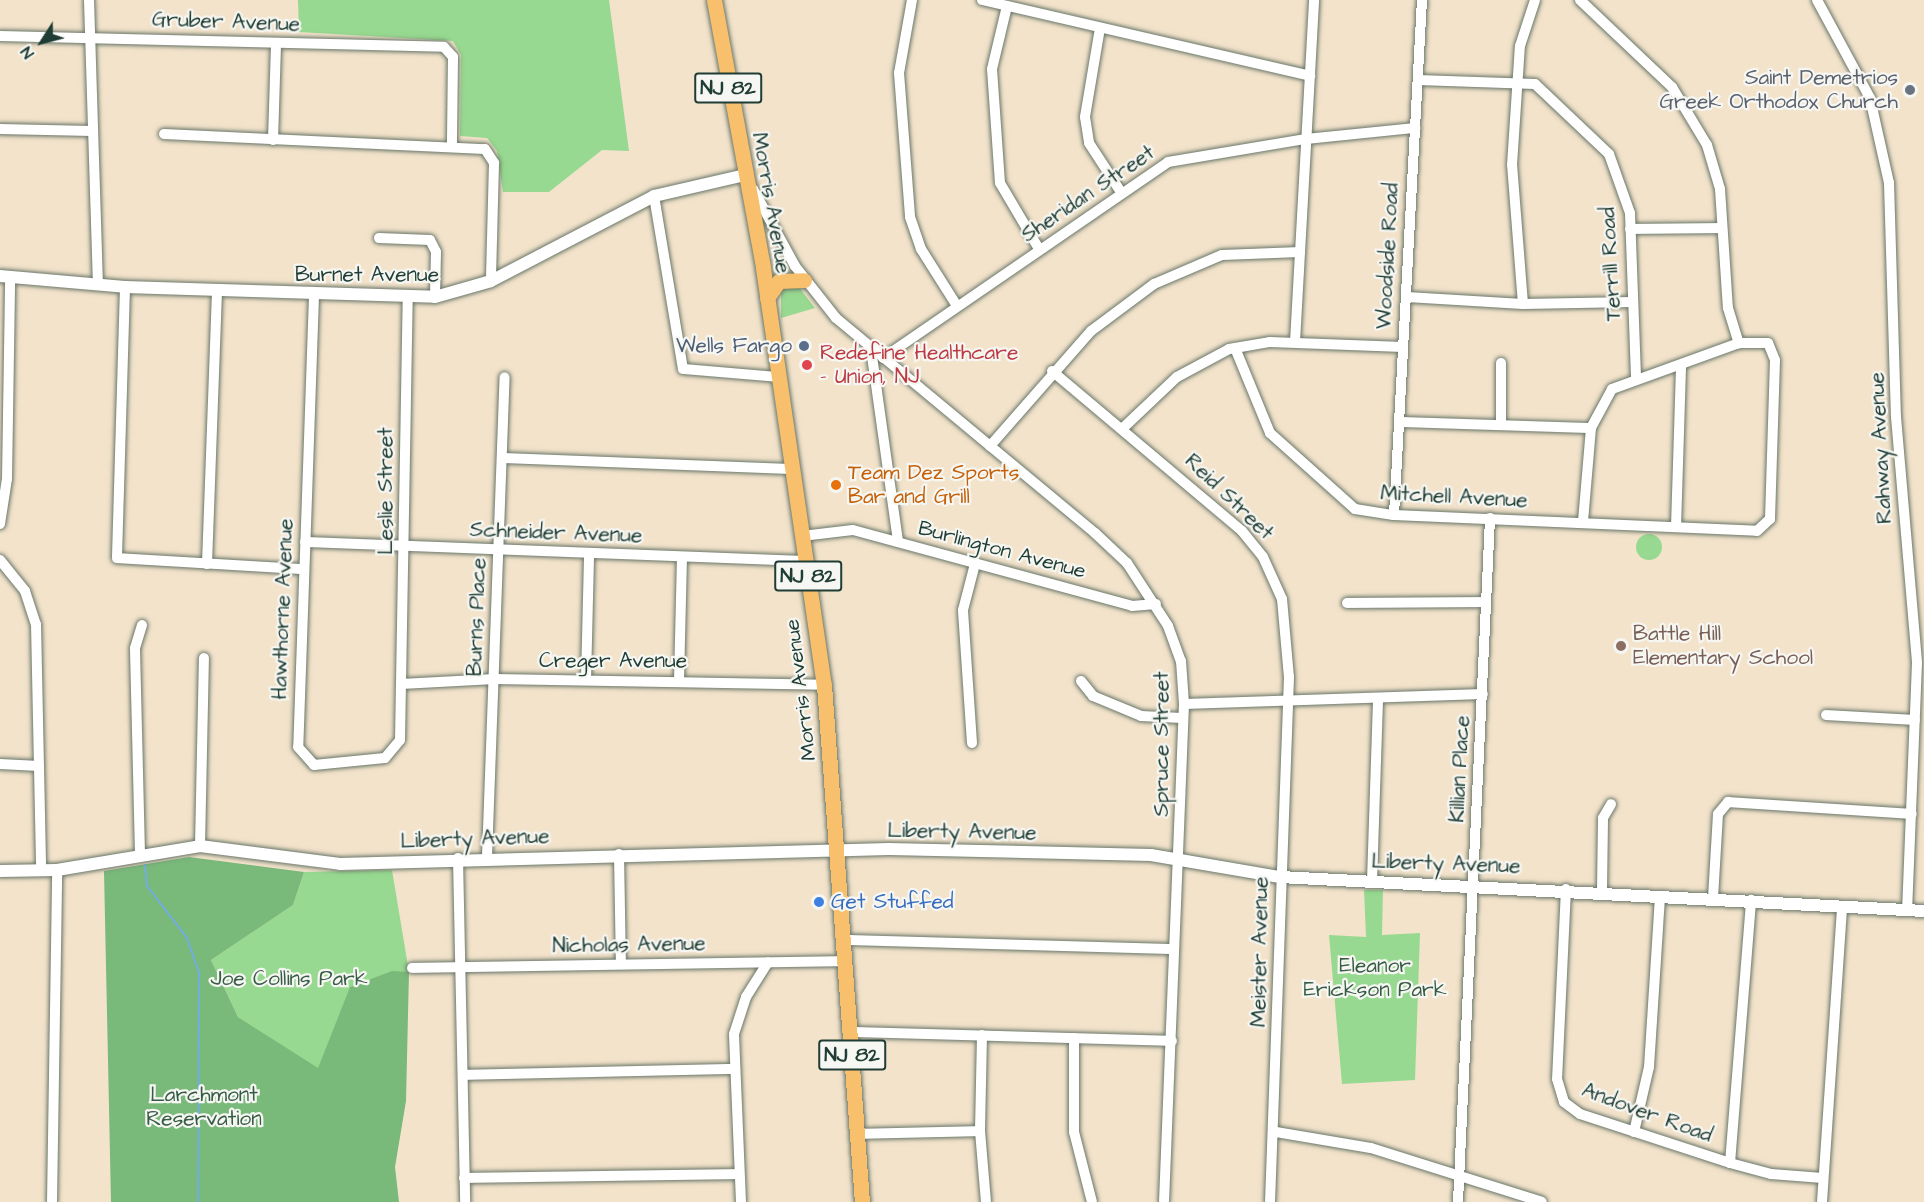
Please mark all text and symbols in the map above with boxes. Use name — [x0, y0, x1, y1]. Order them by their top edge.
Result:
street label: Gruber Avenue — [152, 7, 300, 37]
north arrow — [12, 12, 72, 72]
text: N — [16, 42, 39, 63]
place label: Saint Demetrios Greek Orthodox Church — [1659, 65, 1898, 115]
road number: NJ 82 — [694, 71, 762, 105]
marker: Saint Demetrios Greek Orthodox Church — [1903, 83, 1917, 97]
street label: Morris Avenue — [746, 131, 796, 275]
street label: Sheridan Street — [1017, 140, 1159, 248]
street label: Woodside Road — [1372, 182, 1404, 330]
street label: Terrill Road — [1595, 206, 1627, 322]
street label: Burnet Avenue — [295, 262, 439, 288]
place label: Wells Fargo — [676, 333, 792, 359]
marker: Wells Fargo — [797, 339, 811, 353]
place label: Redefine Healthcare - Union, NJ — [820, 340, 1018, 390]
marker: Redefine Healthcare - Union, NJ — [798, 356, 816, 374]
street label: Rahway Avenue — [1864, 372, 1898, 524]
street label: Leslie Street — [373, 427, 399, 555]
street label: Reid Street — [1179, 449, 1279, 545]
place label: Team Dez Sports Bar and Grill — [848, 460, 1019, 510]
marker: Team Dez Sports Bar and Grill — [829, 478, 843, 492]
street label: Mitchell Avenue — [1380, 481, 1528, 513]
street label: Burlington Avenue — [915, 516, 1089, 584]
street label: Schneider Avenue — [469, 517, 643, 549]
street label: Hawthorne Avenue — [267, 518, 299, 700]
street label: Burns Place — [462, 557, 492, 677]
road number: NJ 82 — [774, 559, 842, 593]
street label: Morris Avenue — [780, 618, 822, 762]
place label: Battle Hill Elementary School — [1633, 621, 1813, 671]
marker: Battle Hill Elementary School — [1614, 639, 1628, 653]
street label: Creger Avenue — [539, 648, 687, 674]
street label: Spruce Street — [1149, 671, 1175, 817]
street label: Killian Place — [1445, 715, 1475, 823]
street label: Liberty Avenue — [887, 818, 1037, 846]
street label: Liberty Avenue — [400, 824, 550, 854]
street label: Liberty Avenue — [1371, 849, 1521, 879]
street label: Meister Avenue — [1246, 877, 1274, 1027]
place label: Get Stuffed — [831, 889, 954, 915]
marker: Get Stuffed — [812, 895, 826, 909]
street label: Nicholas Avenue — [552, 931, 706, 959]
park label: Eleanor Erickson Park — [1303, 953, 1447, 1003]
park label: Joe Collins Park — [210, 966, 368, 992]
road number: NJ 82 — [818, 1038, 886, 1072]
street label: Andover Road — [1578, 1078, 1716, 1148]
park label: Larchmont Reservation — [146, 1082, 262, 1132]

